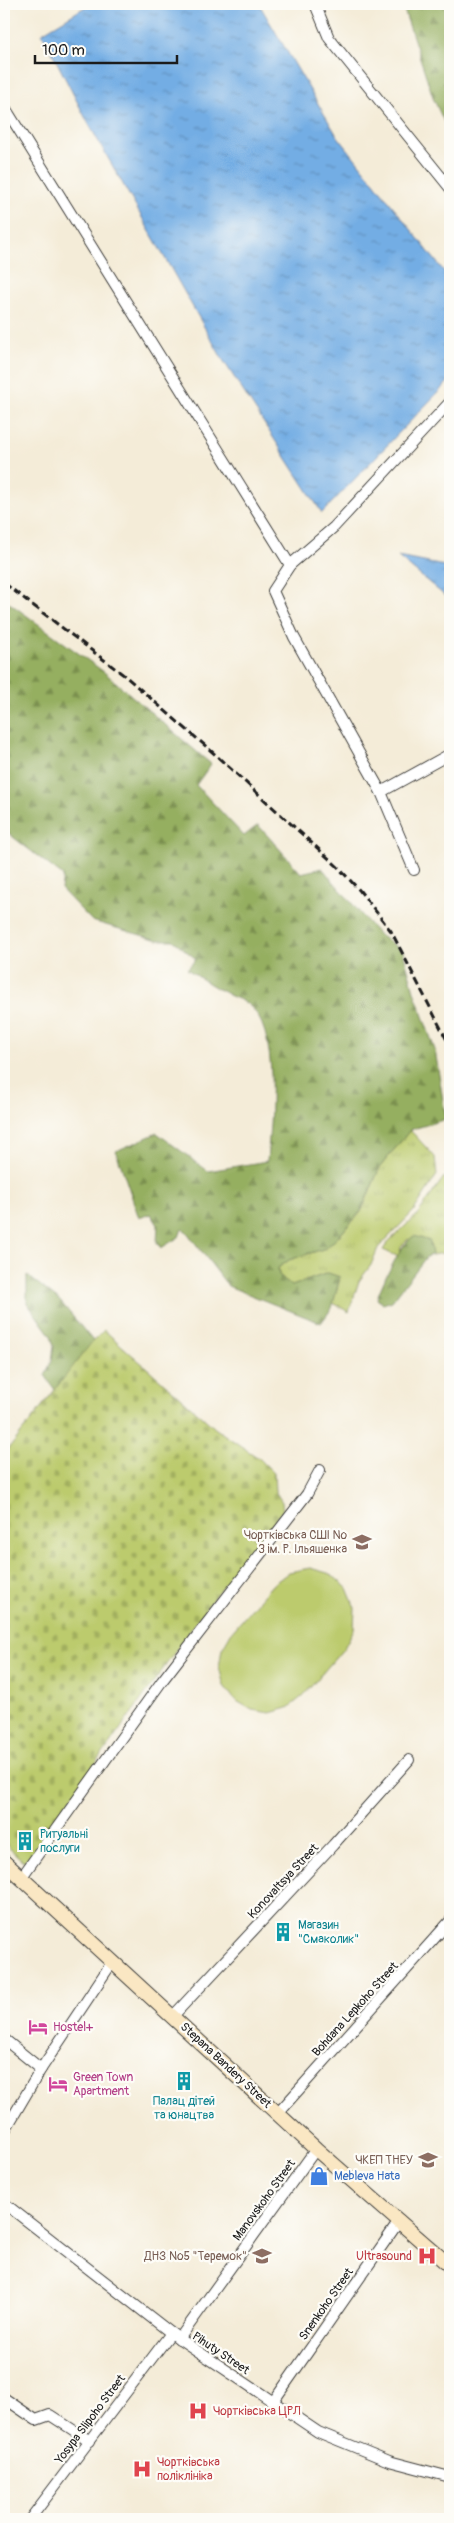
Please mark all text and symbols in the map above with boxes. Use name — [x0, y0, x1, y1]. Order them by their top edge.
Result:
scale bar — [35, 32, 178, 64]
text: 100 m — [42, 41, 85, 60]
place label: Чортківська СШІ № 3 ім. Р. Ільяшенка — [244, 1528, 347, 1557]
school or university icon: Чортківська СШІ № 3 ім. Р. Ільяшенка — [351, 1531, 373, 1553]
place label: Ритуальні послуги — [40, 1827, 88, 1856]
building icon: Ритуальні послуги — [14, 1830, 36, 1852]
street label: Konovaltsya Street — [245, 1841, 322, 1922]
place label: Магазин "Смаколик" — [298, 1918, 359, 1947]
building icon: Магазин "Смаколик" — [272, 1921, 294, 1943]
street label: Bohdana Lepkoho Street — [309, 1959, 402, 2060]
hotel icon: Hostel+ — [27, 2016, 49, 2038]
street label: Stepana Bandery Street — [177, 2019, 274, 2112]
place label: Hostel+ — [53, 2020, 94, 2035]
place label: Green Town Apartment — [73, 2070, 134, 2099]
building icon: Палац дітей та юнацтва — [173, 2070, 195, 2092]
hotel icon: Green Town Apartment — [47, 2073, 69, 2095]
place label: Палац дітей та юнацтва — [153, 2094, 215, 2123]
school or university icon: ЧКЕП ТНЕУ — [417, 2149, 439, 2171]
place label: ЧКЕП ТНЕУ — [355, 2153, 413, 2168]
street label: Manovskoho Street — [230, 2157, 299, 2244]
shop icon: Mebleva Hata — [308, 2165, 330, 2187]
place label: Mebleva Hata — [334, 2169, 400, 2184]
school or university icon: ДНЗ №5 "Теремок" — [251, 2245, 273, 2267]
hospital icon: Ultrasound — [416, 2245, 438, 2267]
place label: ДНЗ №5 "Теремок" — [143, 2249, 247, 2264]
place label: Ultrasound — [356, 2249, 412, 2264]
street label: Snenkoho Street — [296, 2265, 357, 2343]
street label: Pihuty Street — [189, 2329, 252, 2378]
street label: Yosypa Slipoho Street — [51, 2372, 129, 2468]
hospital icon: Чортківська ЦРЛ — [187, 2400, 209, 2422]
place label: Чортківська ЦРЛ — [213, 2404, 301, 2419]
place label: Чортківська поліклініка — [157, 2455, 220, 2484]
hospital icon: Чортківська поліклініка — [131, 2458, 153, 2480]

